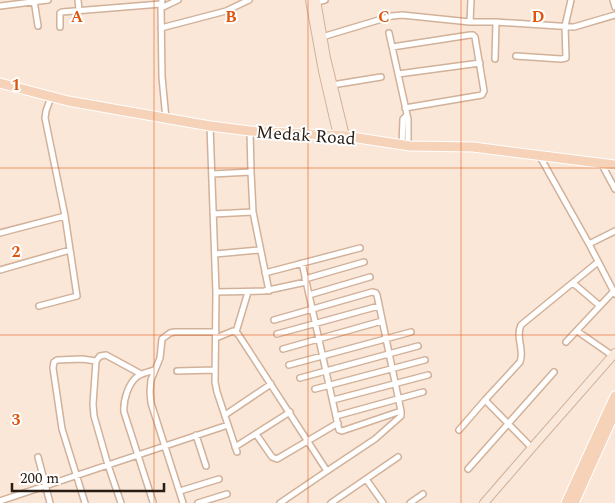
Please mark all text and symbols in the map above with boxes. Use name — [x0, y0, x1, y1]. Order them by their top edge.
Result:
text: A — [71, 5, 84, 29]
text: B — [225, 5, 237, 29]
text: C — [378, 5, 390, 29]
text: D — [532, 5, 545, 29]
text: 1 — [12, 73, 20, 97]
street label: Medak Road — [255, 119, 357, 152]
text: 2 — [12, 240, 21, 264]
text: 3 — [12, 408, 21, 432]
scale bar — [12, 460, 165, 492]
text: 200 m — [20, 467, 59, 490]

